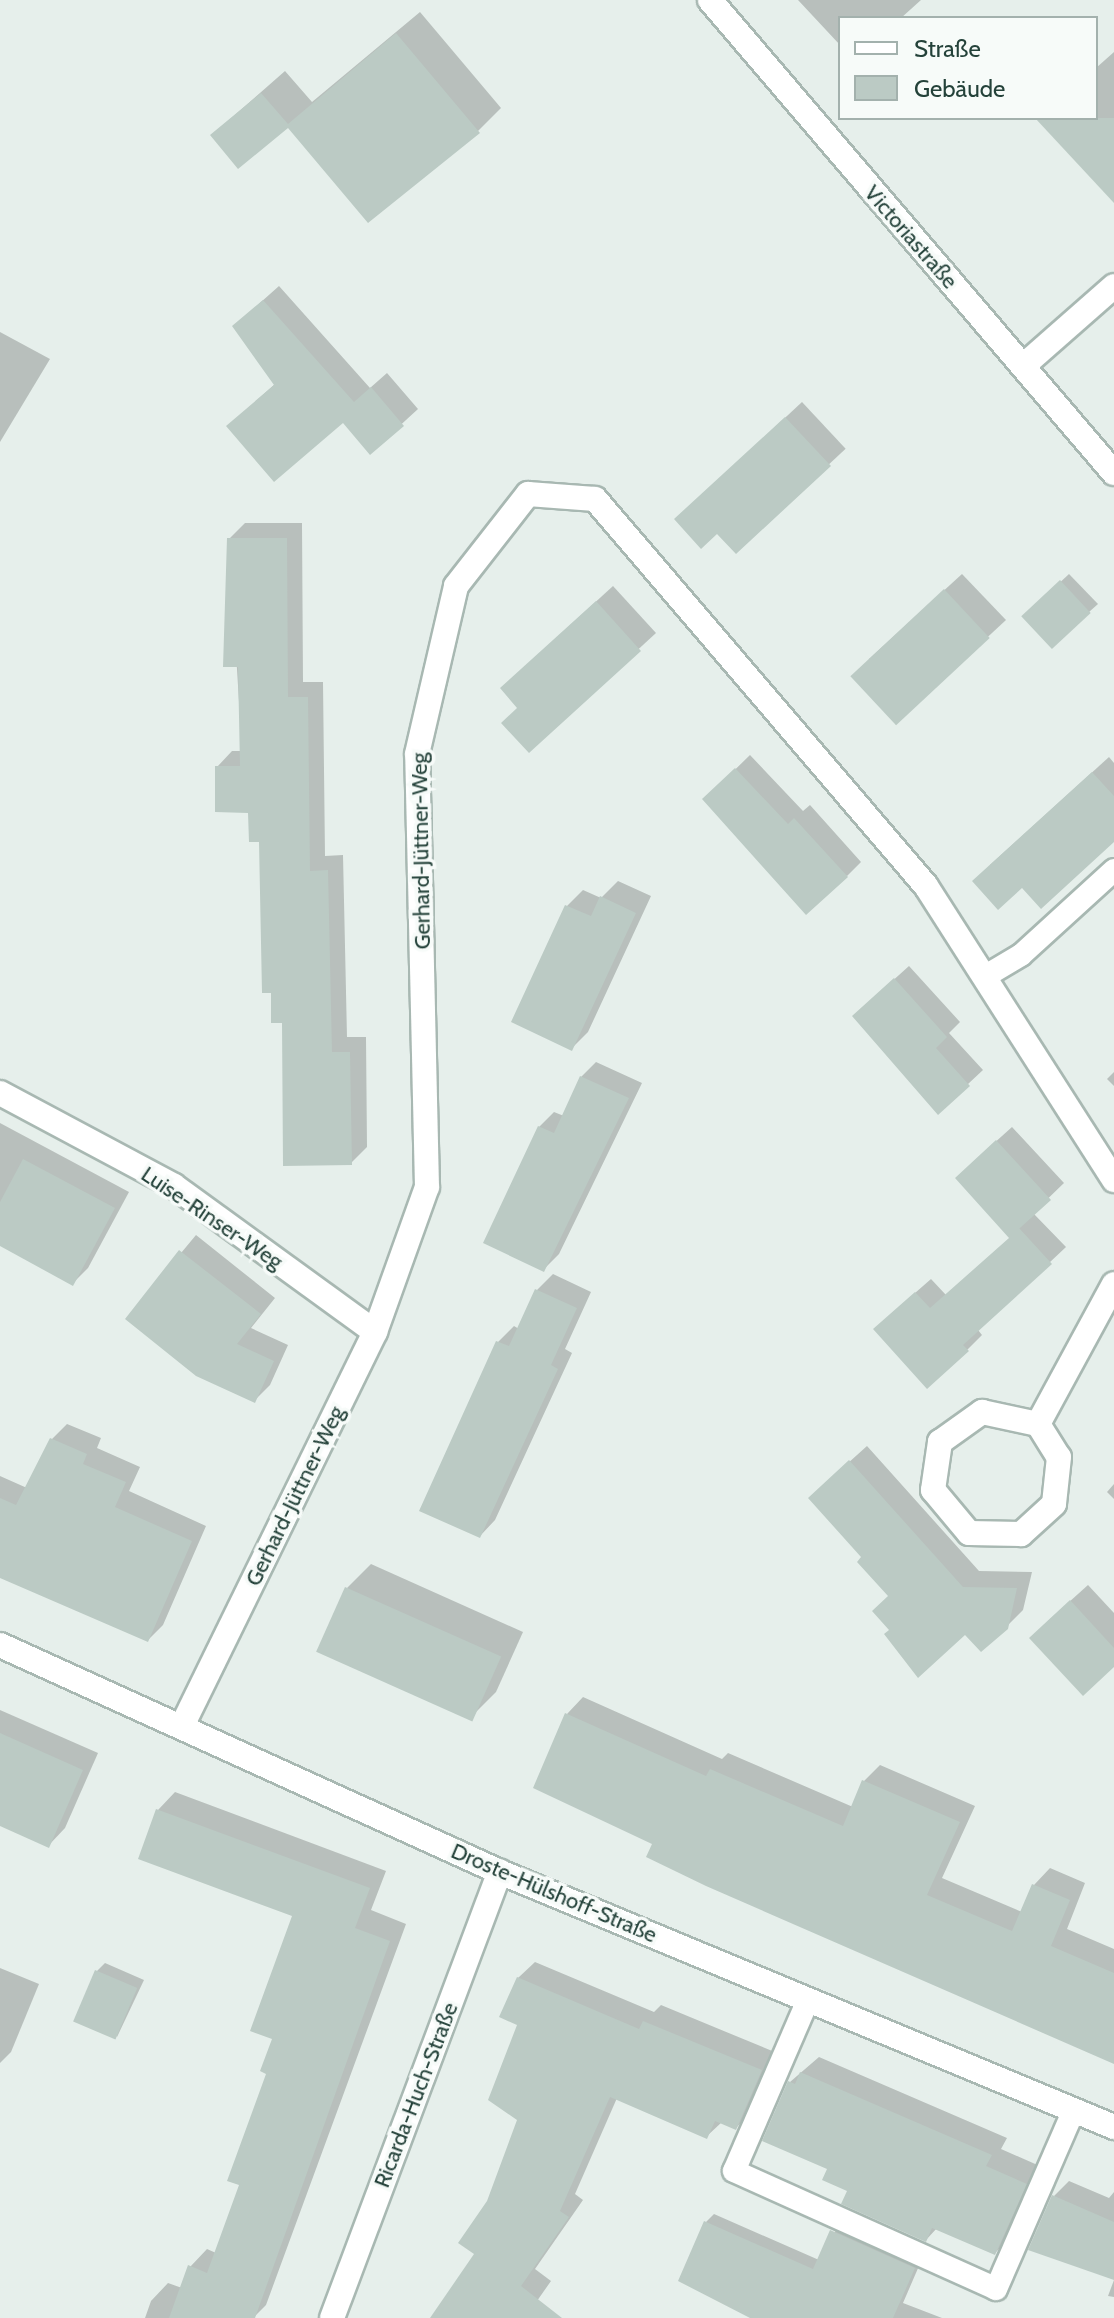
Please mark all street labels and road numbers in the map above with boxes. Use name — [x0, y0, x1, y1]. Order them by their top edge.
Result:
street label: Victoriastraße — [859, 180, 963, 294]
street label: Gerhard-Jüttner-Weg — [406, 752, 436, 950]
street label: Luise-Rinser-Weg — [136, 1161, 288, 1275]
street label: Gerhard-Jüttner-Weg — [240, 1402, 350, 1590]
street label: Droste-Hülshoff-Straße — [447, 1838, 661, 1948]
street label: Ricarda-Huch-Straße — [369, 1999, 463, 2191]

